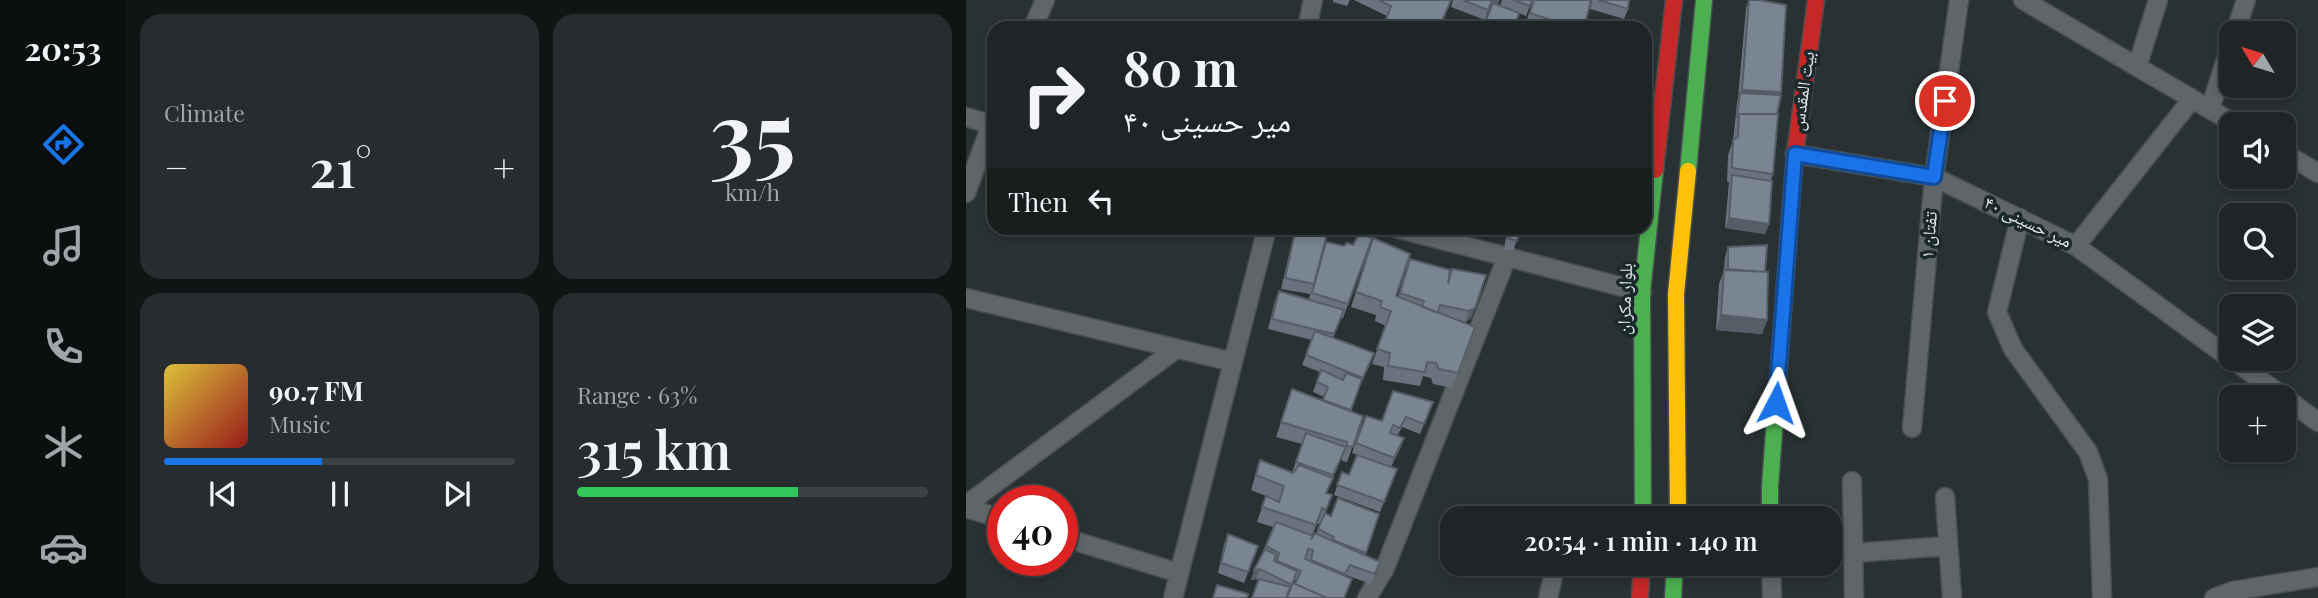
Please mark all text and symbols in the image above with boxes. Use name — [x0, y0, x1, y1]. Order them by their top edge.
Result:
north arrow — [2219, 21, 2296, 98]
map controls — [2219, 21, 2296, 462]
text: 20:53 — [25, 26, 101, 69]
text: 80 m — [1123, 34, 1238, 99]
icon: right — [1008, 49, 1099, 140]
street label: بیت المقدس — [1785, 50, 1819, 132]
text: 35 — [709, 70, 796, 191]
pin — [1915, 71, 1975, 131]
icon: arrive — [1926, 82, 1964, 120]
text: Climate — [164, 97, 245, 128]
text: میر حسینی ۴۰ — [1123, 97, 1291, 140]
button: sound — [2219, 112, 2296, 189]
icon: directions — [39, 120, 88, 169]
text: 21° — [309, 132, 372, 201]
text: − — [164, 141, 189, 192]
text: + — [493, 141, 515, 192]
text: km/h — [725, 176, 780, 207]
icon: left — [1082, 182, 1120, 220]
text: Then — [1008, 184, 1068, 219]
street label: میر حسینی ۴۰ — [1981, 190, 2076, 253]
button: search — [2219, 203, 2296, 280]
street label: تفتان ۱ — [1914, 210, 1942, 260]
icon: music — [39, 221, 88, 270]
street label: بلوار مکران — [1611, 262, 1637, 335]
button: layers — [2219, 294, 2296, 371]
icon: phone — [39, 322, 88, 371]
position arrow — [1739, 366, 1813, 440]
text: 90.7 FM — [269, 373, 363, 408]
text: Range · 63% — [577, 379, 697, 410]
button: + — [2219, 385, 2296, 462]
text: Music — [269, 408, 330, 439]
text: 315 km — [577, 414, 731, 483]
icon: climate — [39, 422, 88, 471]
icon: previous — [204, 475, 242, 513]
icon: pause — [321, 475, 359, 513]
icon: next — [438, 475, 476, 513]
speed limit sign: 40 — [987, 485, 1078, 576]
icon: car — [39, 523, 88, 572]
text: 20:54 · 1 min · 140 m — [1524, 523, 1758, 558]

